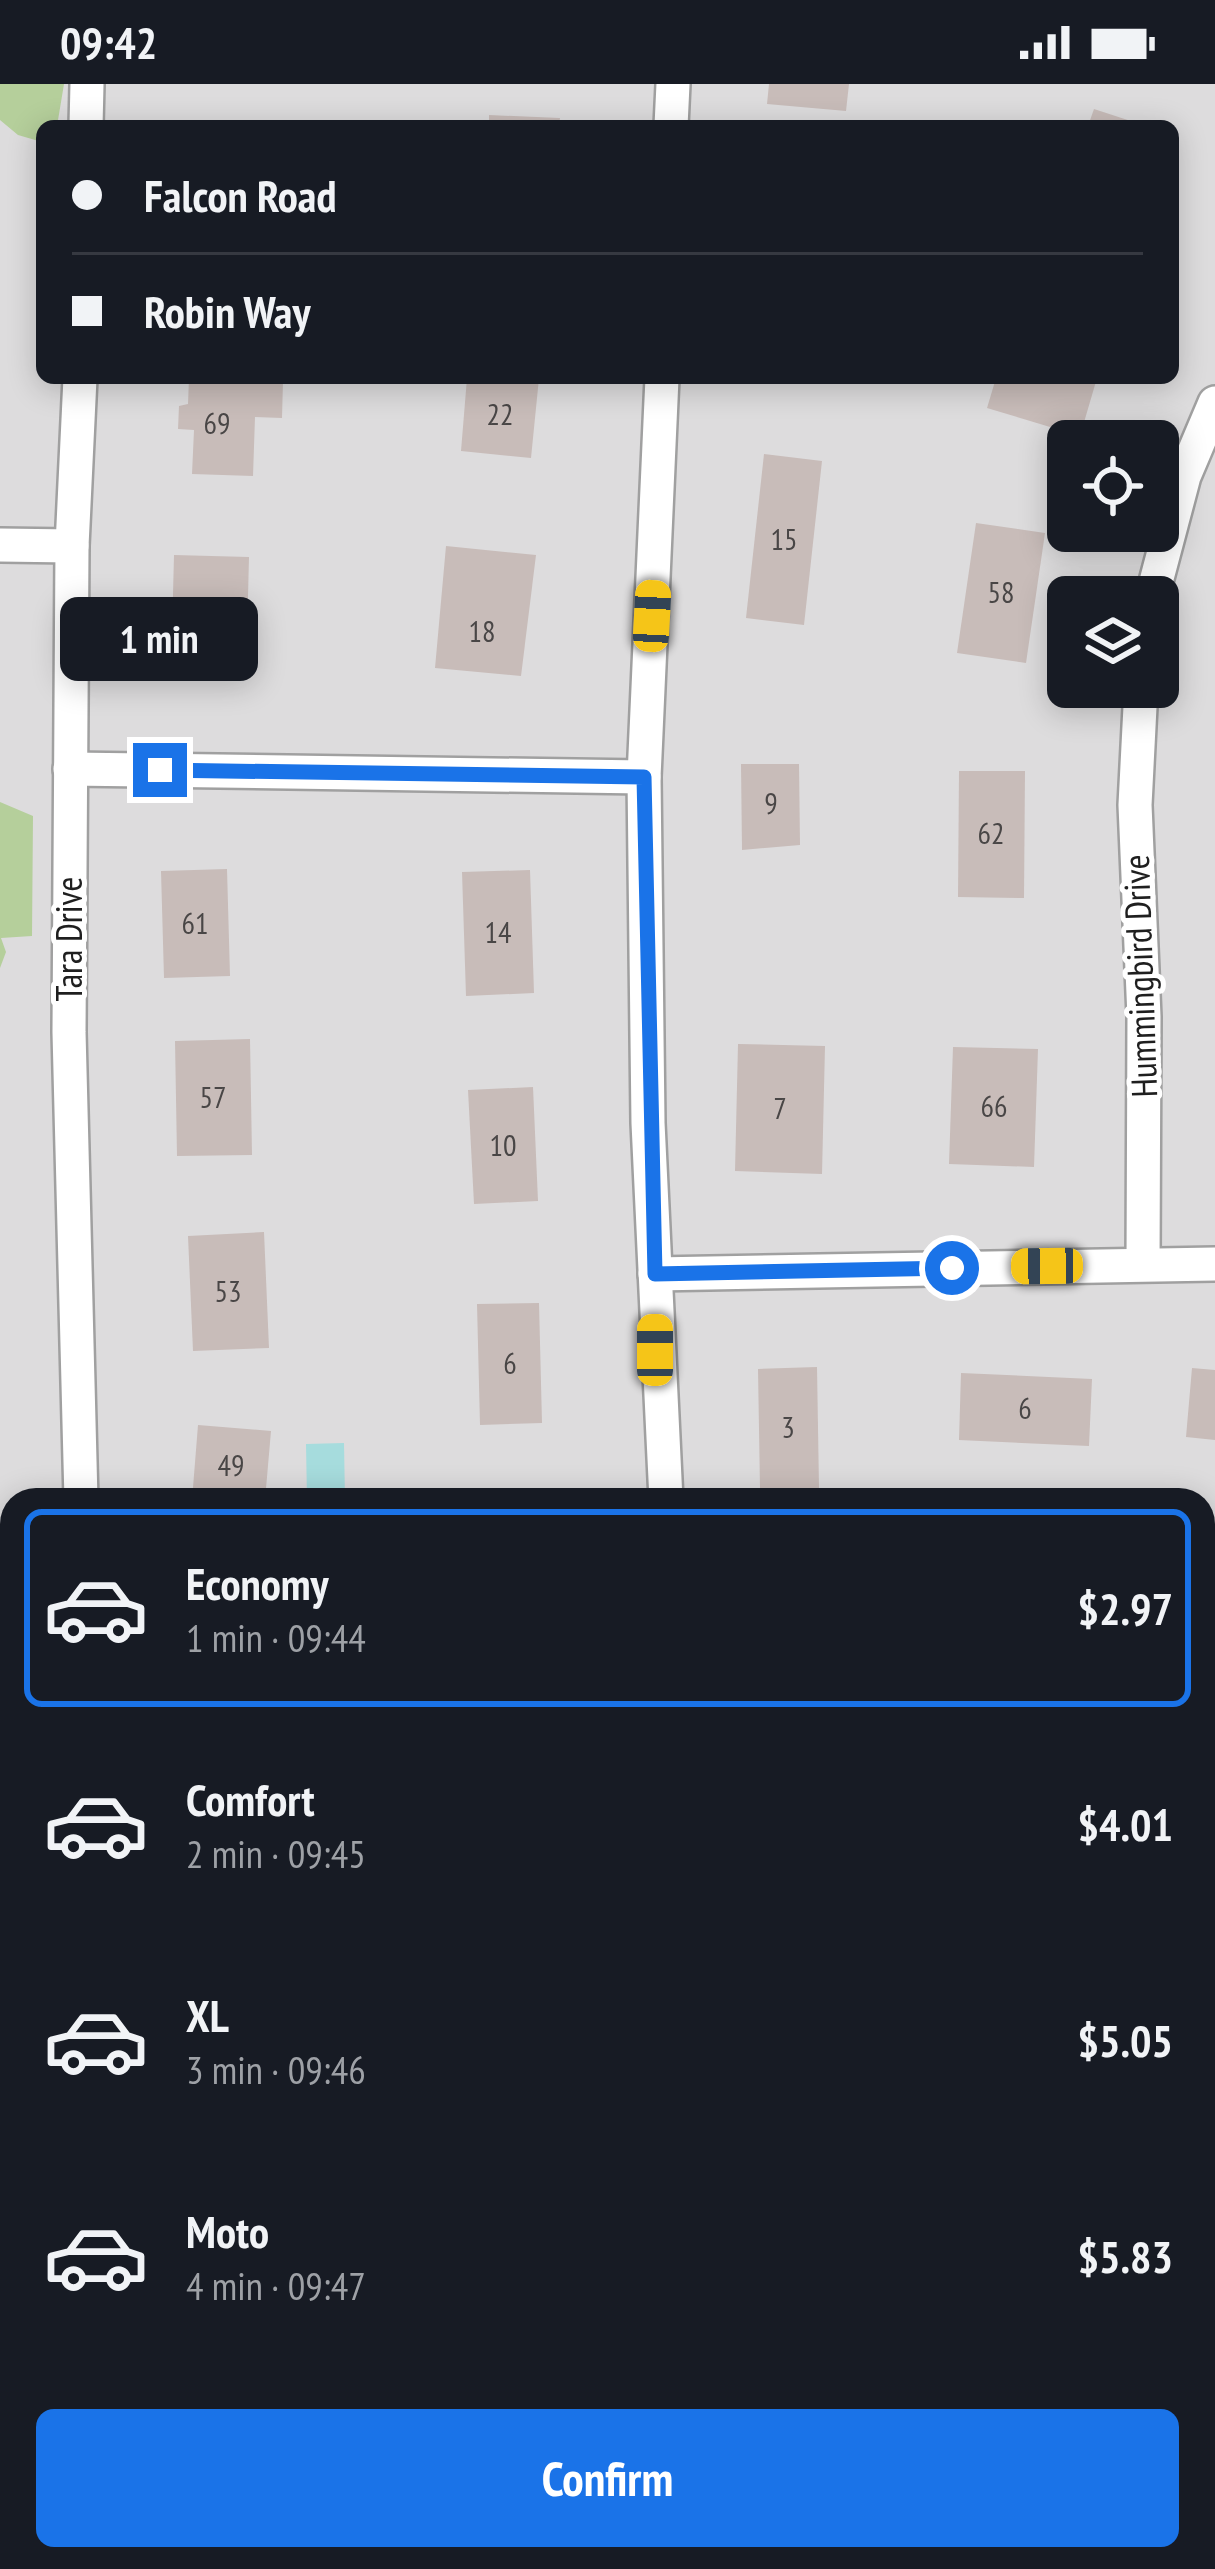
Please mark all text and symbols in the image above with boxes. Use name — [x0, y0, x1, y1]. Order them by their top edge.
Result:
text: 09:42 — [60, 13, 157, 71]
text: Falcon Road — [144, 166, 336, 224]
text: Robin Way — [144, 282, 310, 340]
house number: 22 — [487, 394, 514, 433]
house number: 69 — [204, 403, 231, 442]
map controls — [1047, 420, 1179, 708]
button: locate — [1047, 420, 1179, 552]
house number: 15 — [771, 519, 798, 558]
house number: 58 — [988, 572, 1015, 611]
button: layers — [1047, 576, 1179, 708]
car — [632, 579, 672, 653]
callout: 1 min — [61, 596, 259, 680]
house number: 18 — [469, 611, 496, 650]
text: 1 min — [120, 613, 198, 664]
route end — [133, 743, 187, 797]
house number: 9 — [764, 783, 778, 822]
house number: 62 — [978, 813, 1005, 852]
street label: Hummingbird Drive — [1112, 854, 1167, 1098]
street label: Tara Drive — [45, 877, 92, 1001]
house number: 61 — [182, 903, 209, 942]
house number: 14 — [485, 912, 512, 951]
house number: 57 — [200, 1077, 227, 1116]
house number: 66 — [981, 1086, 1008, 1125]
house number: 7 — [773, 1088, 787, 1127]
house number: 10 — [490, 1125, 517, 1164]
route start — [925, 1241, 979, 1295]
car — [1011, 1247, 1083, 1285]
house number: 53 — [215, 1271, 242, 1310]
car — [637, 1314, 673, 1386]
house number: 6 — [503, 1343, 517, 1382]
house number: 6 — [1018, 1388, 1032, 1427]
house number: 3 — [781, 1407, 795, 1446]
house number: 49 — [218, 1445, 245, 1484]
icon: car — [42, 1554, 150, 1662]
text: Economy — [186, 1554, 329, 1612]
text: $2.97 — [1077, 1579, 1173, 1637]
text: 1 min · 09:44 — [186, 1612, 366, 1663]
icon: car — [42, 1770, 150, 1878]
text: Comfort — [186, 1770, 315, 1828]
text: $4.01 — [1077, 1795, 1173, 1853]
text: 2 min · 09:45 — [186, 1828, 366, 1879]
icon: car — [42, 1986, 150, 2094]
text: XL — [186, 1986, 229, 2044]
text: $5.05 — [1077, 2011, 1173, 2069]
text: 3 min · 09:46 — [186, 2044, 366, 2095]
icon: car — [42, 2202, 150, 2310]
text: Moto — [186, 2202, 269, 2260]
text: $5.83 — [1077, 2227, 1173, 2285]
text: 4 min · 09:47 — [186, 2260, 366, 2311]
button: Confirm — [36, 2409, 1179, 2547]

